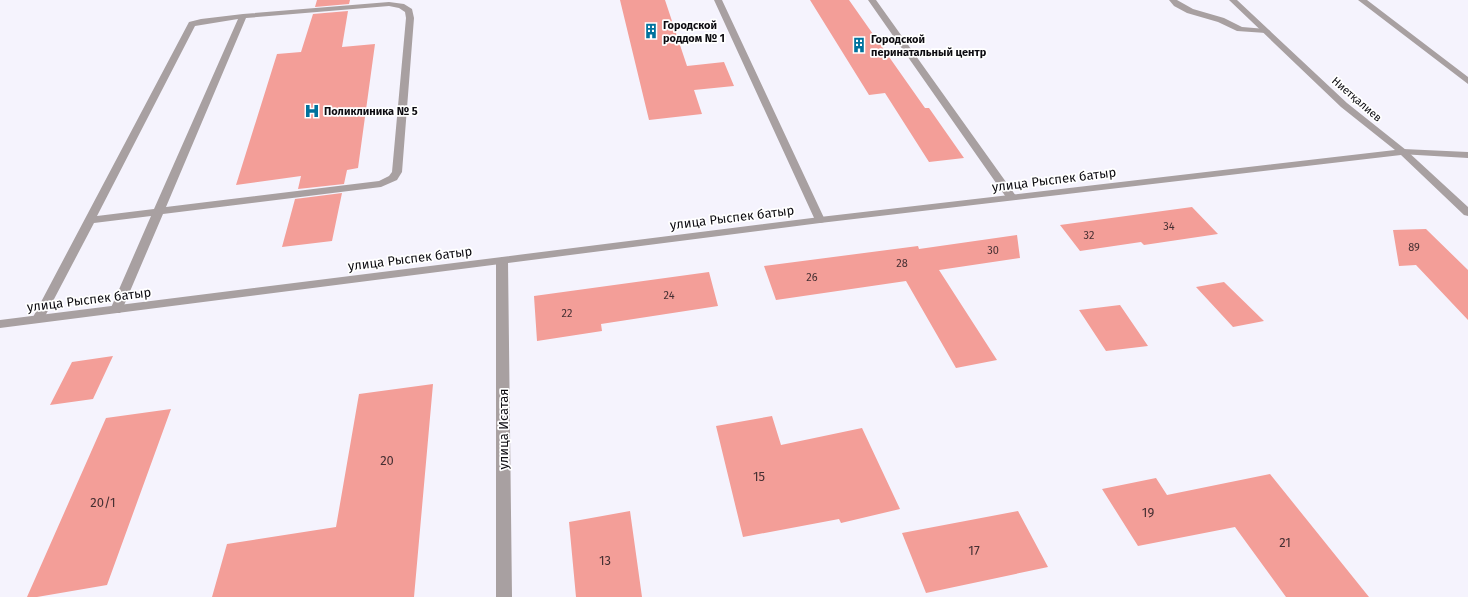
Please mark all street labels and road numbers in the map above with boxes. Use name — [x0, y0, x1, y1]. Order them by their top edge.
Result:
street label: Ниетқалиев — [1329, 74, 1384, 125]
street label: улица Рыспек батыр — [991, 164, 1117, 195]
street label: улица Рыспек батыр — [669, 202, 795, 233]
street label: улица Рыспек батыр — [347, 243, 473, 274]
street label: улица Рыспек батыр — [26, 284, 152, 315]
street label: улица Исатая — [496, 388, 511, 470]

